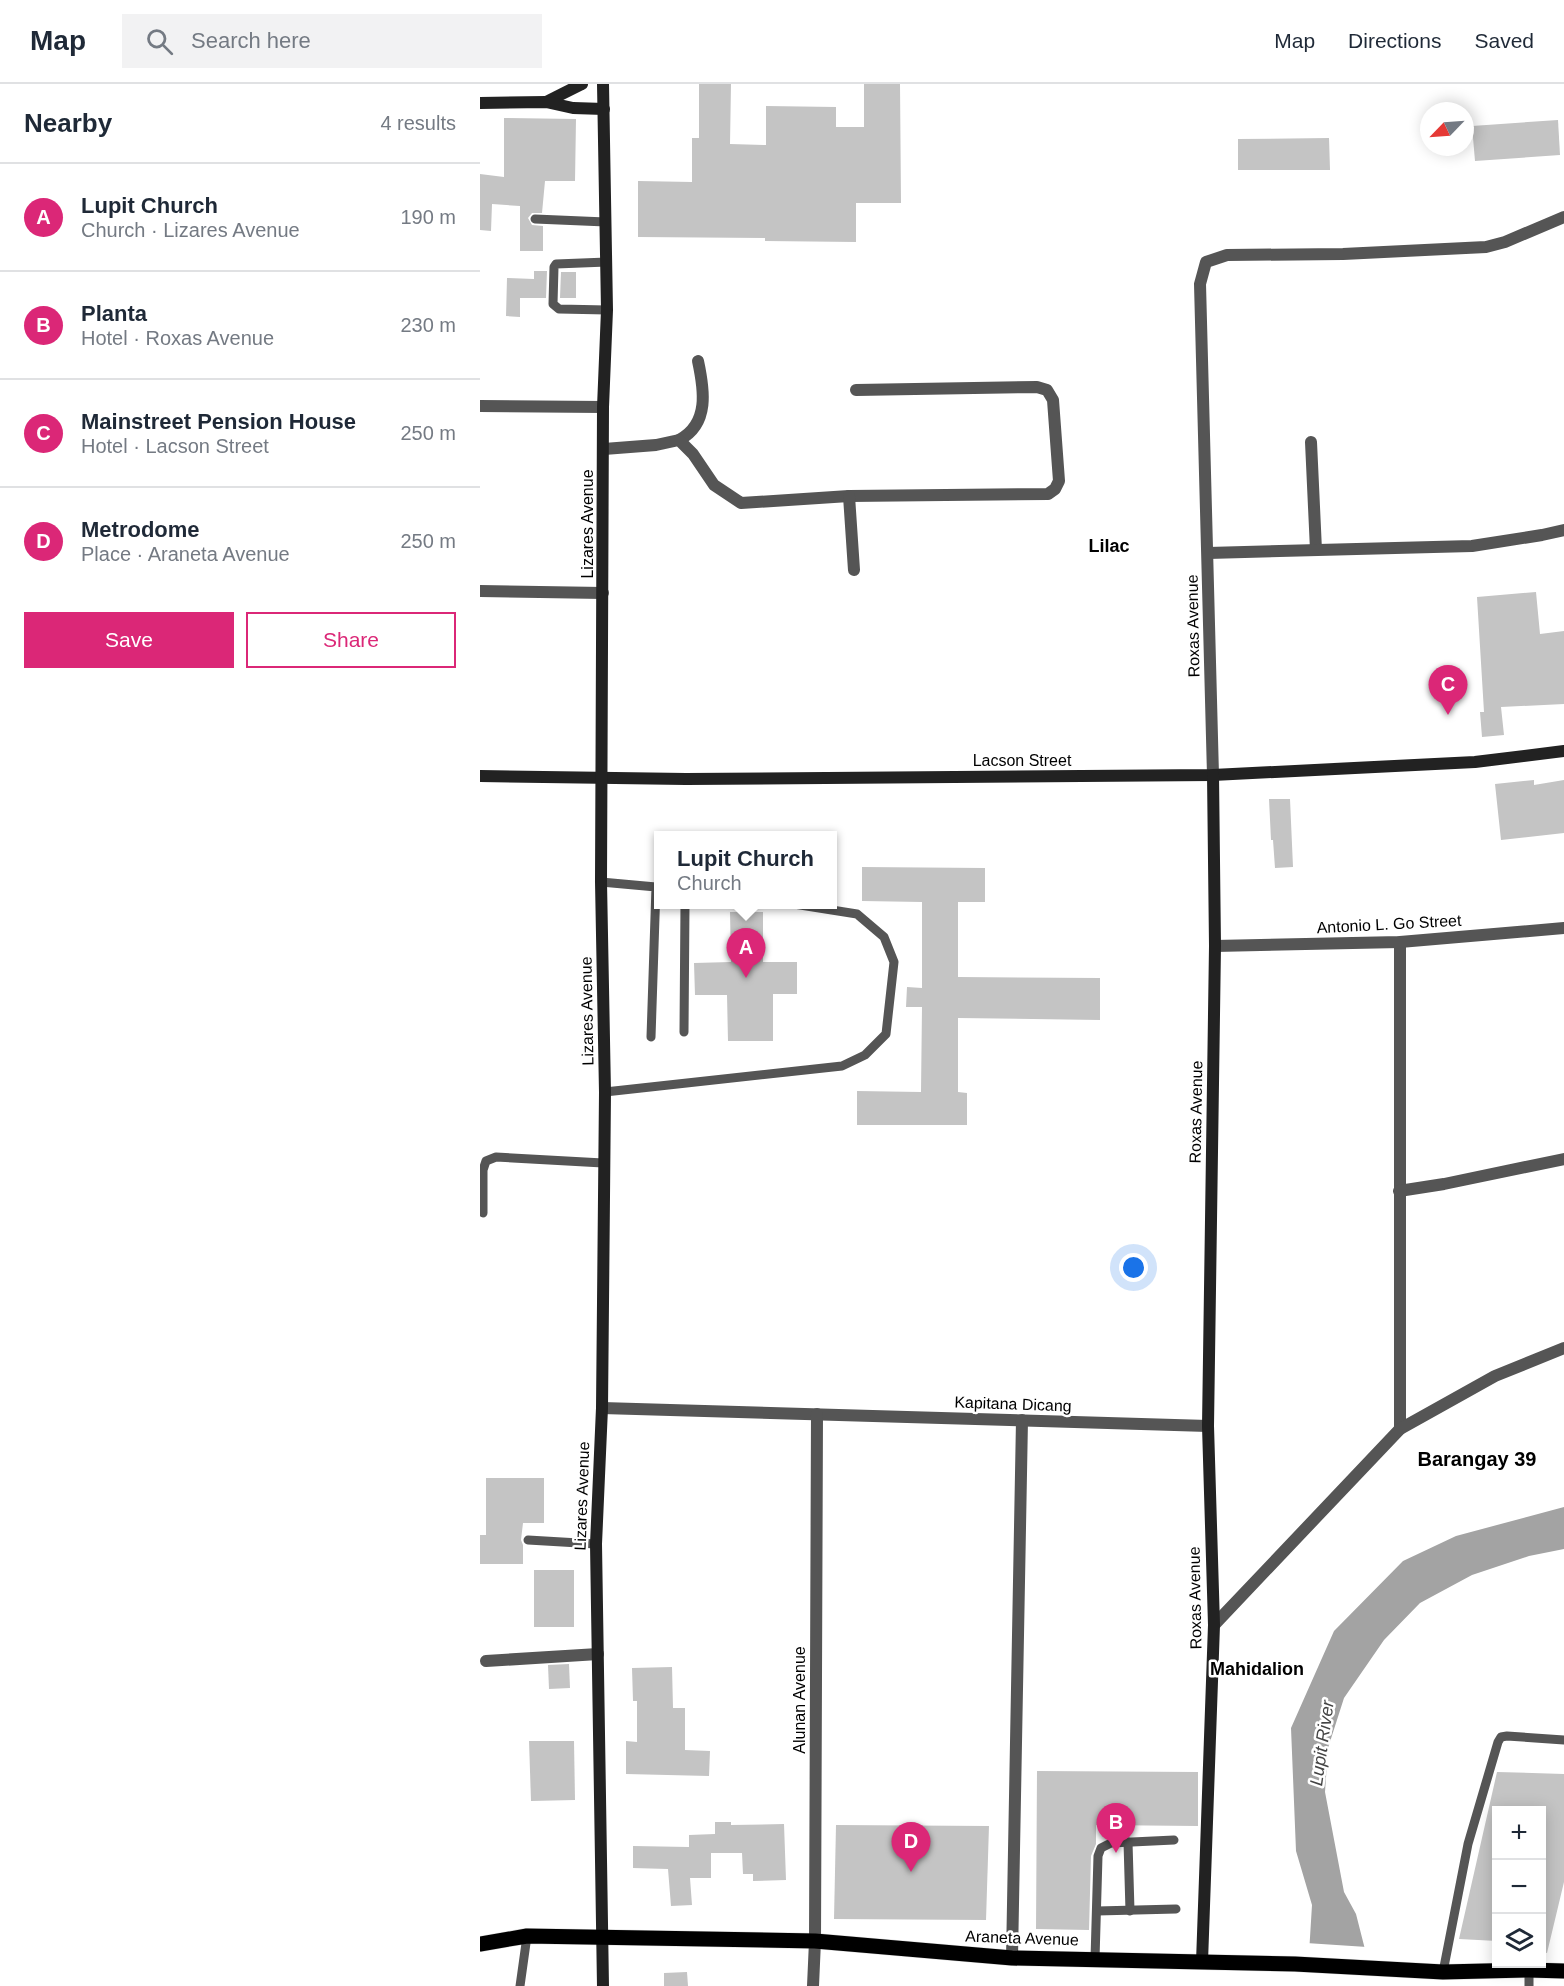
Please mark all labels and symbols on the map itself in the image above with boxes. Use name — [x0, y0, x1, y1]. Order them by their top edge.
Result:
north arrow — [1420, 102, 1474, 156]
street label: Lizares Avenue — [579, 469, 596, 579]
district label: Lilac — [1088, 536, 1130, 556]
street label: Roxas Avenue — [1184, 574, 1202, 678]
pin: C — [1428, 666, 1468, 715]
street label: Lacson Street — [973, 752, 1072, 769]
street label: Antonio L. Go Street — [1316, 912, 1462, 936]
pin: A — [726, 928, 766, 978]
street label: Lizares Avenue — [578, 956, 596, 1066]
street label: Roxas Avenue — [1187, 1060, 1205, 1164]
your location — [1119, 1253, 1148, 1282]
street label: Kapitana Dicang — [954, 1393, 1072, 1415]
street label: Lizares Avenue — [572, 1441, 592, 1551]
district label: Barangay 39 — [1418, 1448, 1536, 1470]
street label: Roxas Avenue — [1186, 1546, 1204, 1650]
street label: Alunan Avenue — [791, 1646, 808, 1754]
district label: Mahidalion — [1210, 1659, 1304, 1679]
water label: Lupit River — [1306, 1698, 1338, 1787]
pin: B — [1096, 1804, 1136, 1853]
pin: D — [892, 1822, 930, 1872]
street label: Araneta Avenue — [965, 1928, 1079, 1948]

